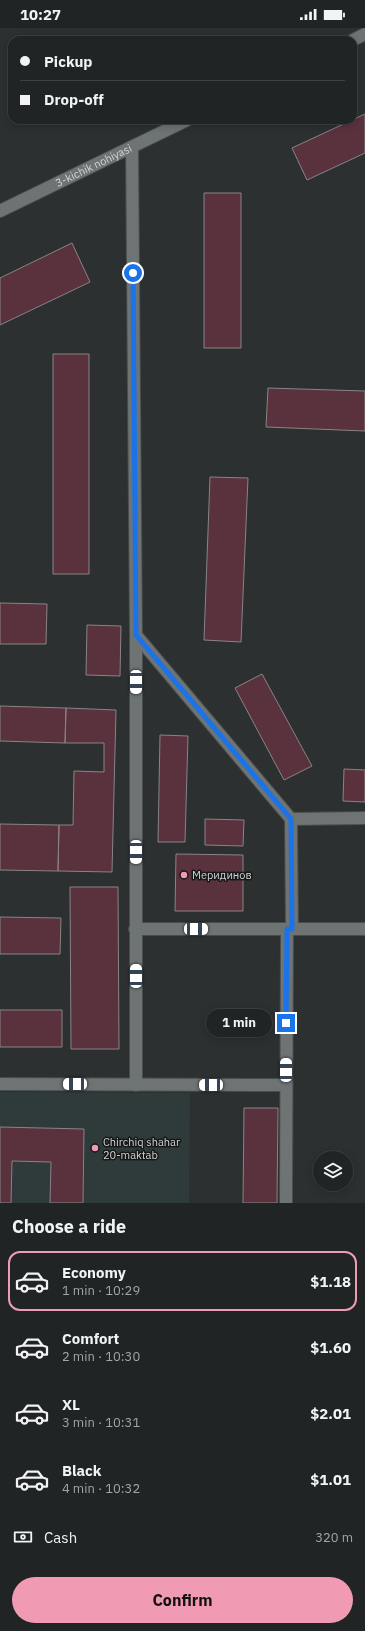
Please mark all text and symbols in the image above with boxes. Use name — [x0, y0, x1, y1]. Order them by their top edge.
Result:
text: 10:27 — [20, 5, 61, 24]
text: Pickup — [44, 52, 92, 71]
text: Drop-off — [44, 90, 104, 109]
street label: 3-kichik nohiyasi — [53, 141, 134, 190]
route start — [124, 264, 142, 282]
car — [130, 670, 142, 694]
car — [130, 840, 142, 864]
place label: Меридинов — [192, 868, 252, 882]
marker: Меридинов — [179, 870, 189, 880]
car — [184, 923, 208, 935]
car — [130, 964, 142, 988]
callout: 1 min — [206, 1009, 272, 1037]
text: 1 min — [222, 1014, 256, 1031]
route end — [277, 1014, 295, 1032]
car — [280, 1058, 292, 1082]
car — [63, 1078, 87, 1090]
car — [199, 1079, 223, 1091]
place label: Chirchiq shahar 20-maktab — [103, 1135, 180, 1162]
marker: Chirchiq shahar 20-maktab — [90, 1143, 100, 1153]
map controls — [313, 1151, 353, 1191]
button: layers — [313, 1151, 353, 1191]
text: Choose a ride — [12, 1215, 126, 1238]
icon: car — [14, 1263, 50, 1299]
text: Economy — [62, 1263, 126, 1282]
text: $1.18 — [310, 1272, 351, 1291]
text: 1 min · 10:29 — [62, 1282, 140, 1299]
icon: car — [14, 1329, 50, 1365]
text: Comfort — [62, 1329, 119, 1348]
text: $1.60 — [310, 1338, 351, 1357]
text: 2 min · 10:30 — [62, 1348, 140, 1365]
icon: car — [14, 1395, 50, 1431]
text: XL — [62, 1395, 80, 1414]
text: $2.01 — [310, 1404, 351, 1423]
text: 3 min · 10:31 — [62, 1414, 140, 1431]
icon: car — [14, 1461, 50, 1497]
text: Black — [62, 1461, 102, 1480]
text: $1.01 — [310, 1470, 351, 1489]
text: 4 min · 10:32 — [62, 1480, 140, 1497]
icon: cash — [12, 1526, 34, 1548]
text: Cash — [44, 1528, 77, 1547]
text: 320 m — [315, 1529, 353, 1546]
button: Confirm — [12, 1577, 353, 1623]

